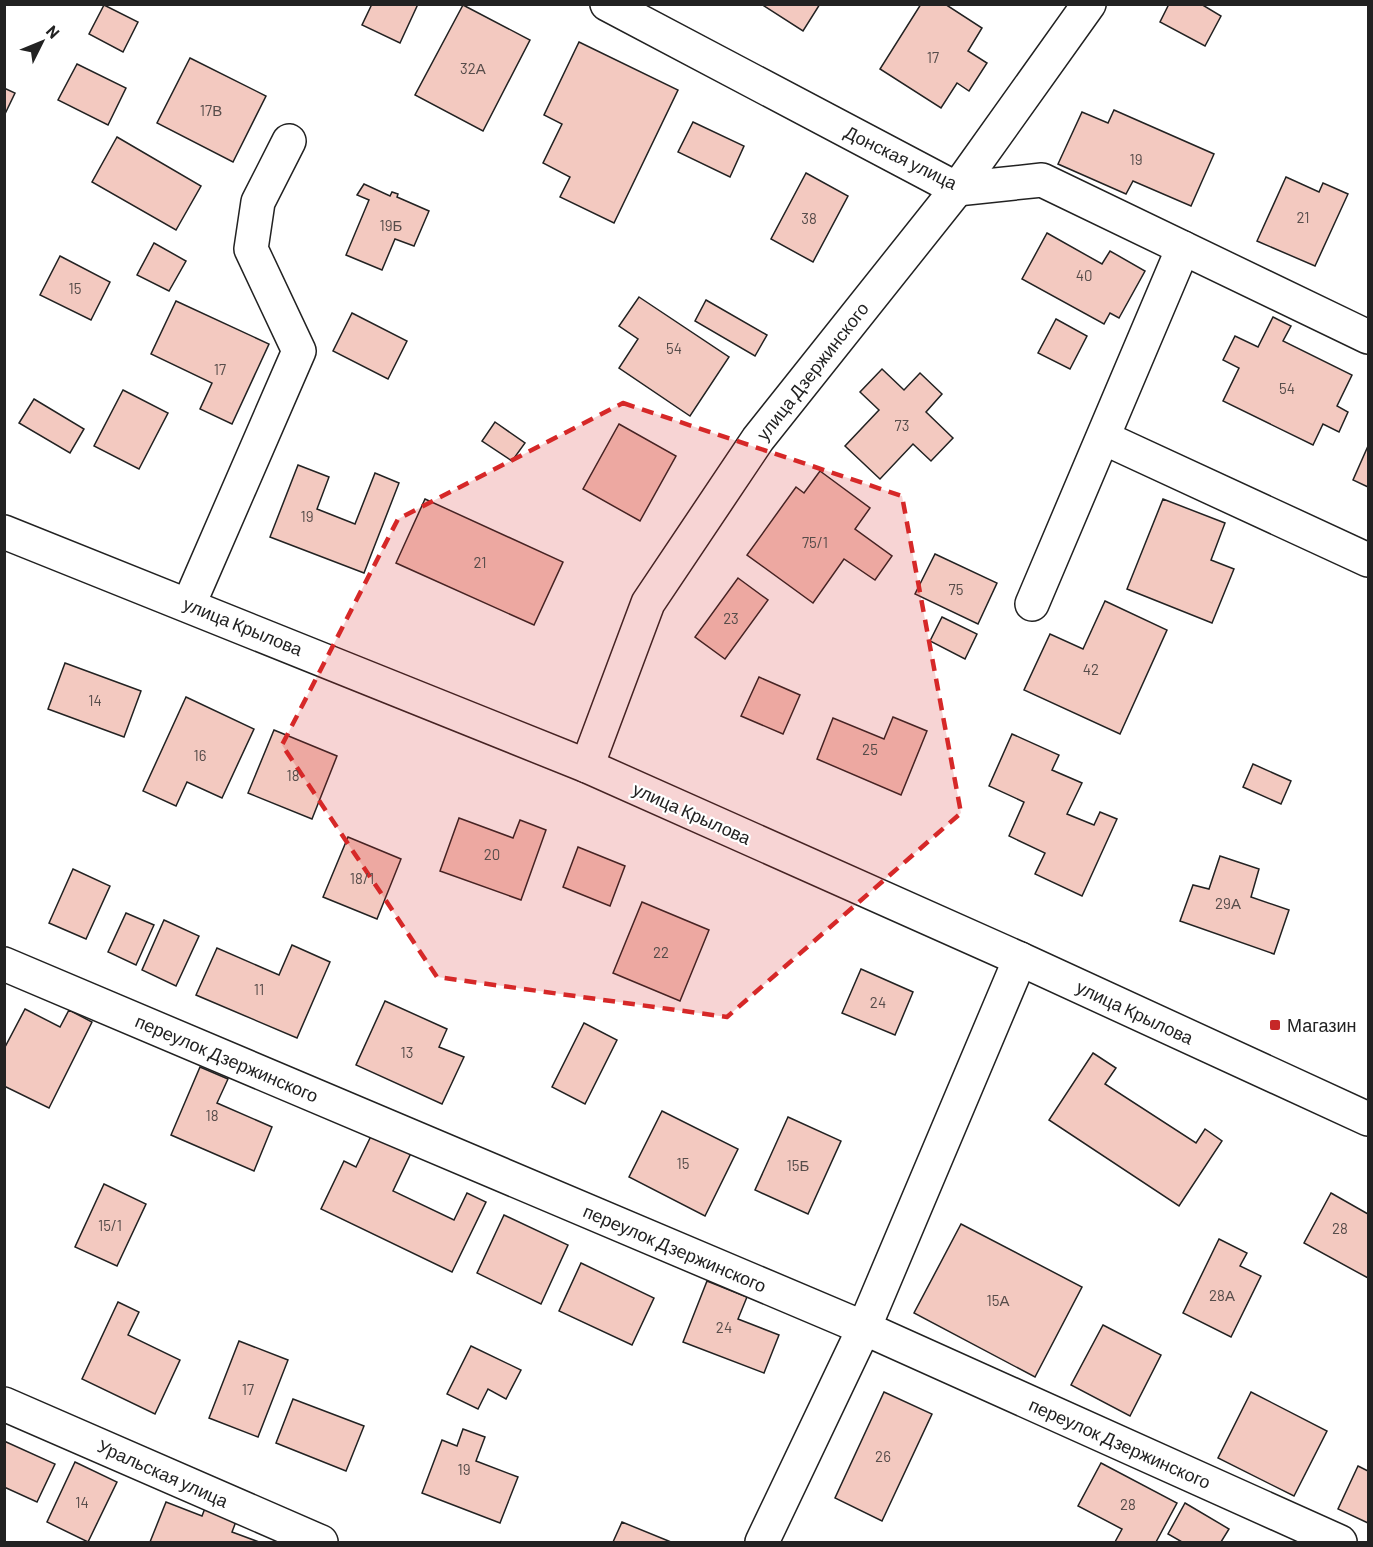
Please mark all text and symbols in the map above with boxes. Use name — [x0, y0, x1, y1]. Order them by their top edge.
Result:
north arrow — [12, 12, 72, 72]
text: N — [43, 21, 64, 42]
house number: 17 — [927, 48, 939, 66]
house number: 32А — [460, 59, 486, 77]
house number: 17В — [200, 101, 222, 119]
street label: Донская улица — [841, 120, 962, 194]
house number: 19 — [1129, 150, 1143, 168]
house number: 21 — [1296, 208, 1310, 226]
house number: 38 — [801, 209, 817, 227]
house number: 19Б — [380, 216, 403, 234]
house number: 40 — [1076, 266, 1092, 284]
house number: 15 — [69, 279, 81, 297]
street label: улица Дзержинского — [751, 298, 873, 444]
house number: 54 — [666, 339, 682, 357]
house number: 17 — [214, 360, 226, 378]
house number: 54 — [1279, 379, 1295, 397]
house number: 73 — [895, 416, 909, 434]
house number: 19 — [300, 507, 314, 525]
house number: 75/1 — [802, 533, 828, 551]
house number: 21 — [473, 553, 487, 571]
house number: 75 — [949, 580, 963, 598]
street label: улица Крылова — [180, 592, 307, 660]
house number: 23 — [723, 609, 739, 627]
house number: 42 — [1083, 660, 1099, 678]
house number: 14 — [88, 691, 102, 709]
house number: 25 — [862, 740, 878, 758]
house number: 16 — [194, 746, 206, 764]
house number: 18 — [286, 766, 300, 784]
street label: улица Крылова — [630, 777, 755, 849]
house number: 20 — [484, 845, 500, 863]
house number: 18/1 — [350, 869, 374, 887]
house number: 29А — [1215, 894, 1241, 912]
house number: 22 — [653, 943, 669, 961]
street label: улица Крылова — [1073, 975, 1198, 1049]
house number: 11 — [254, 980, 264, 998]
house number: 24 — [870, 993, 886, 1011]
street label: переулок Дзержинского — [132, 1009, 322, 1107]
place label: Магазин — [1287, 1014, 1356, 1036]
marker: Магазин — [1268, 1018, 1282, 1032]
house number: 13 — [401, 1043, 413, 1061]
house number: 18 — [205, 1106, 219, 1124]
house number: 15 — [677, 1154, 689, 1172]
house number: 15Б — [787, 1156, 810, 1174]
street label: переулок Дзержинского — [580, 1199, 770, 1297]
house number: 15/1 — [98, 1216, 122, 1234]
house number: 28 — [1332, 1219, 1348, 1237]
house number: 28А — [1209, 1286, 1235, 1304]
house number: 15А — [987, 1291, 1009, 1309]
house number: 24 — [716, 1318, 732, 1336]
house number: 17 — [242, 1380, 254, 1398]
street label: переулок Дзержинского — [1026, 1393, 1214, 1493]
street label: Уральская улица — [94, 1434, 233, 1512]
house number: 26 — [875, 1447, 891, 1465]
house number: 19 — [457, 1460, 471, 1478]
house number: 14 — [75, 1493, 89, 1511]
house number: 28 — [1120, 1495, 1136, 1513]

